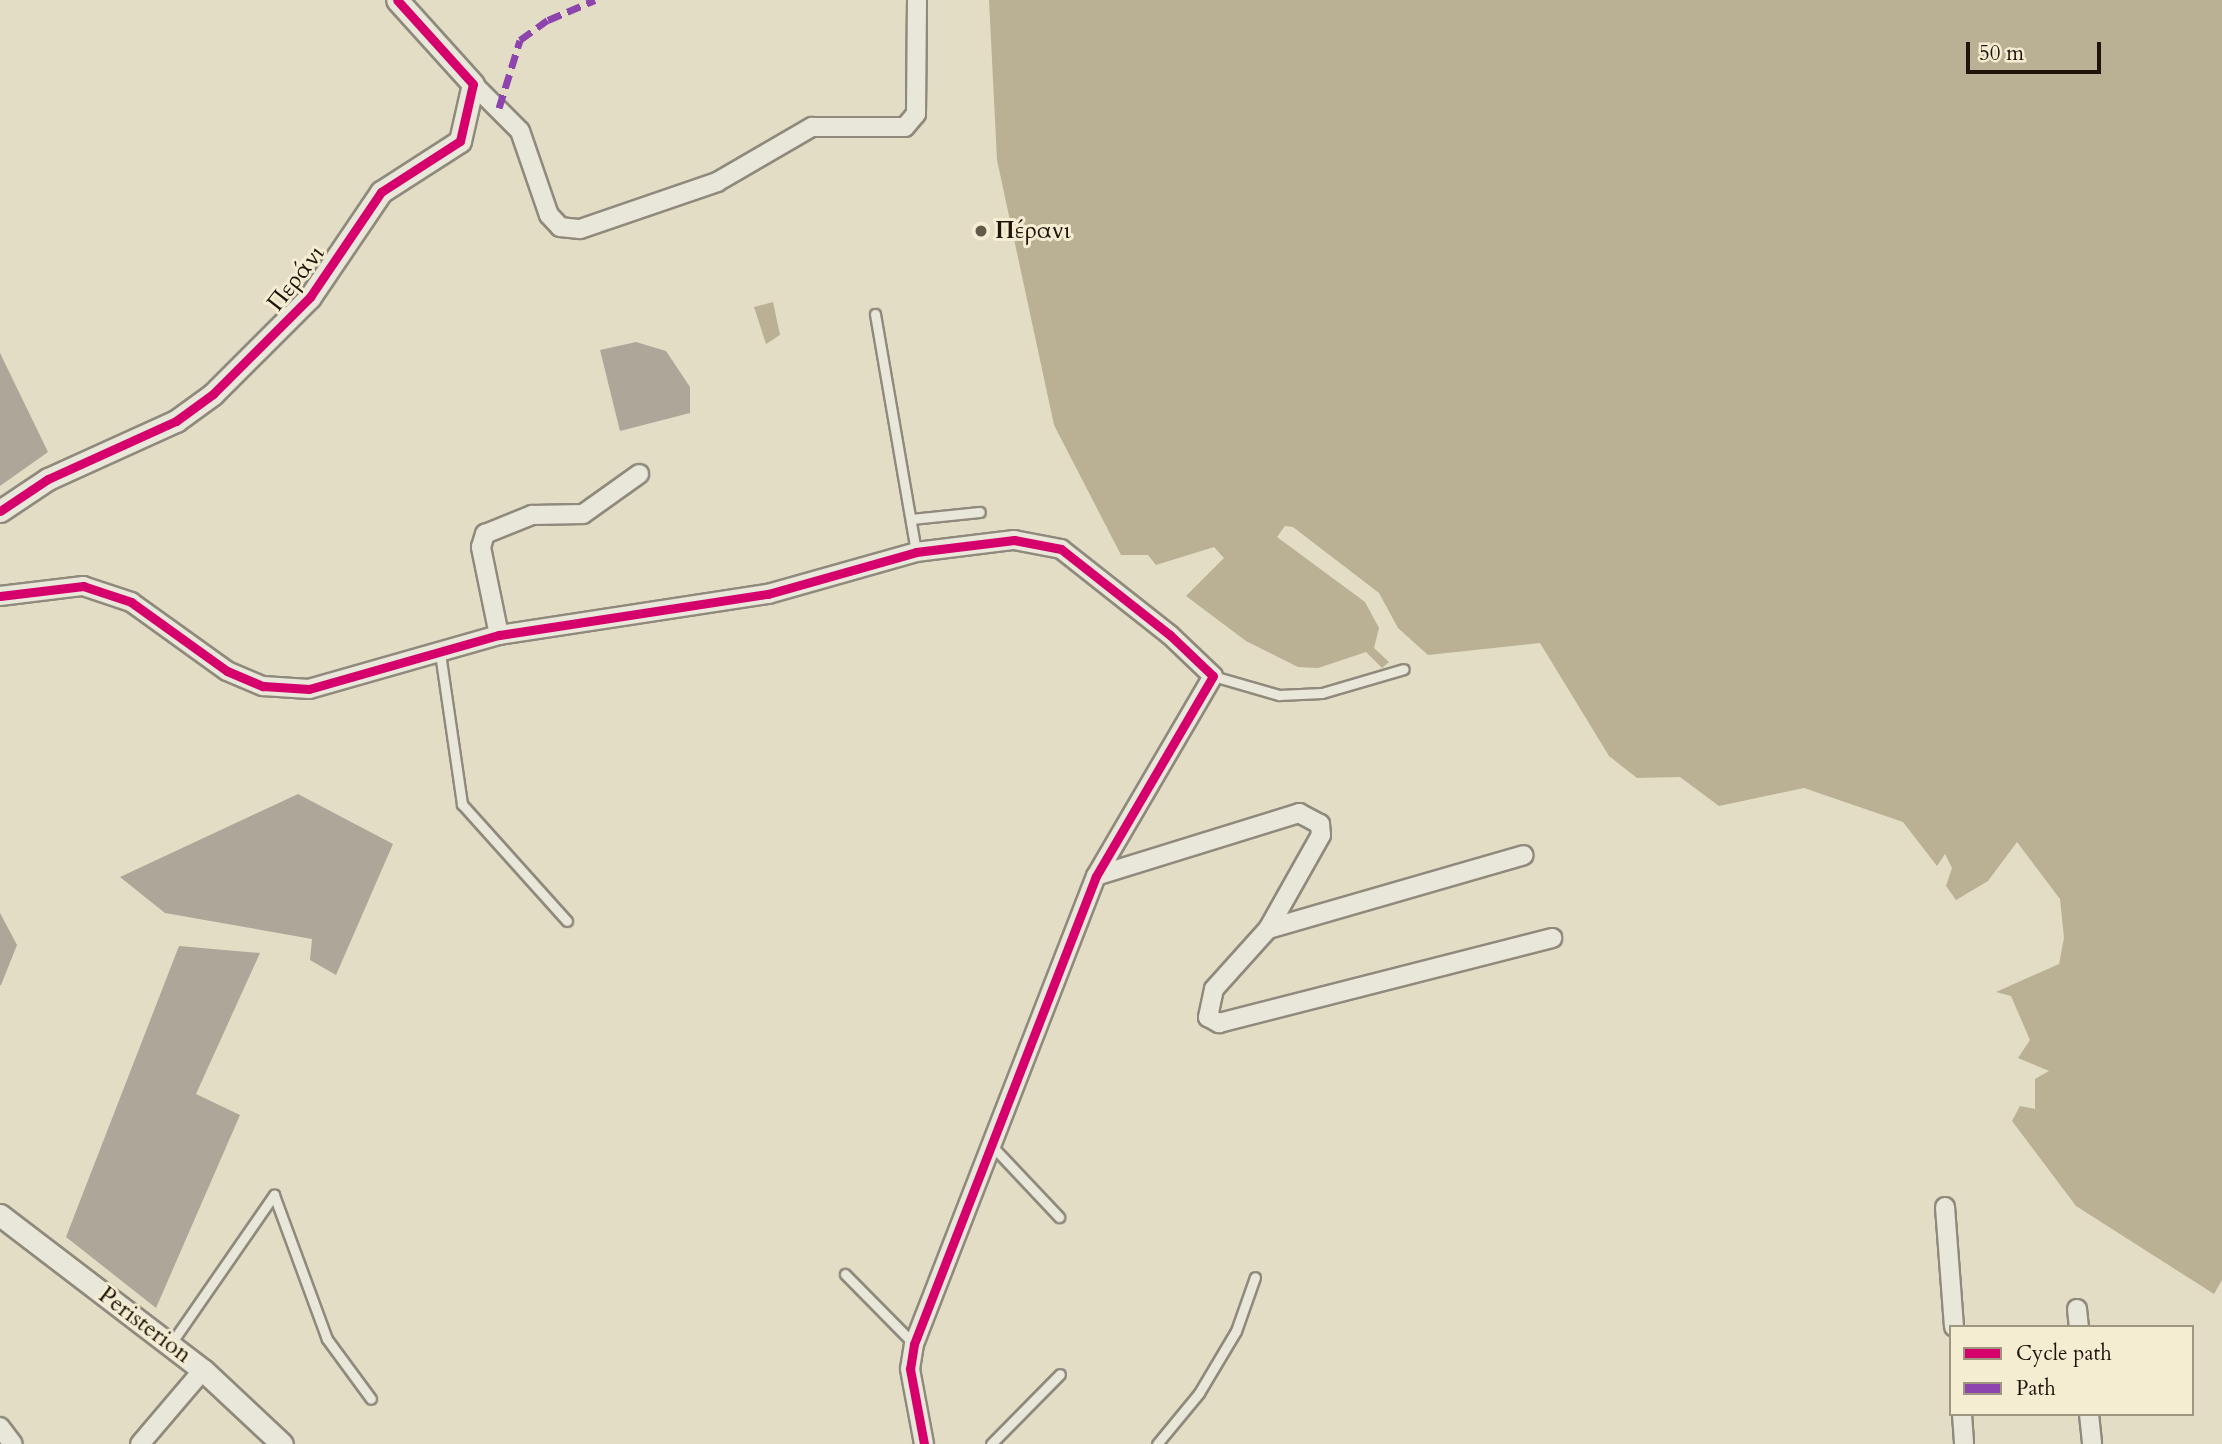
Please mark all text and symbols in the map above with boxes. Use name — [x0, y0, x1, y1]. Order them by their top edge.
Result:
scale bar — [1970, 28, 2105, 72]
text: 50 m — [1979, 39, 2024, 68]
place label: Πέρανι — [995, 217, 1071, 245]
marker: Πέρανι — [973, 223, 989, 239]
street label: Περάνι — [261, 239, 331, 317]
street label: Peristerion — [93, 1281, 197, 1369]
legend — [1949, 1325, 2194, 1416]
text: Cycle path — [2016, 1339, 2112, 1368]
text: Path — [2016, 1374, 2056, 1403]

